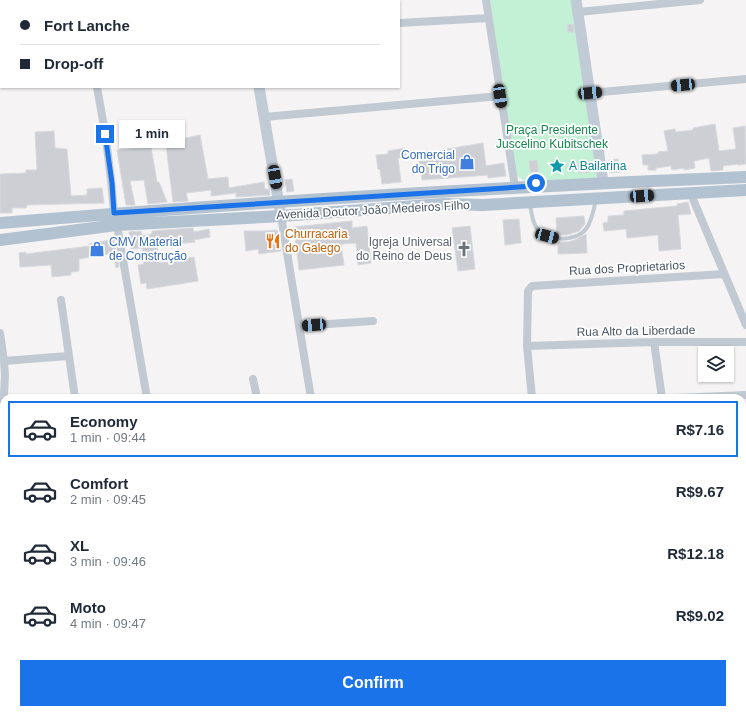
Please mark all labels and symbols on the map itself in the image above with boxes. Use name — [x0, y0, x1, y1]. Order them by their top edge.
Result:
car — [671, 78, 695, 92]
car — [492, 83, 508, 109]
car — [578, 86, 602, 100]
callout: 1 min — [119, 120, 185, 148]
park label: Praça Presidente Juscelino Kubitschek — [496, 123, 609, 151]
route end — [96, 125, 114, 143]
place label: Comercial do Trigo — [401, 148, 455, 176]
shop icon: Comercial do Trigo — [458, 153, 476, 171]
place icon: A Bailarina — [548, 157, 566, 175]
place label: A Bailarina — [569, 159, 627, 173]
car — [267, 164, 283, 190]
route start — [527, 174, 545, 192]
car — [630, 189, 654, 203]
street label: Avenida Doutor João Medeiros Filho — [276, 198, 471, 222]
place label: Churracaria do Galego — [285, 227, 348, 255]
car — [534, 227, 560, 245]
restaurant icon: Churracaria do Galego — [264, 232, 282, 250]
place label: CMV Material de Construção — [109, 235, 187, 263]
place label: Igreja Universal do Reino de Deus — [356, 235, 452, 263]
shop icon: CMV Material de Construção — [88, 240, 106, 258]
church icon: Igreja Universal do Reino de Deus — [455, 240, 473, 258]
street label: Rua dos Proprietarios — [569, 258, 685, 278]
car — [302, 318, 326, 332]
street label: Rua Alto da Liberdade — [577, 323, 696, 339]

